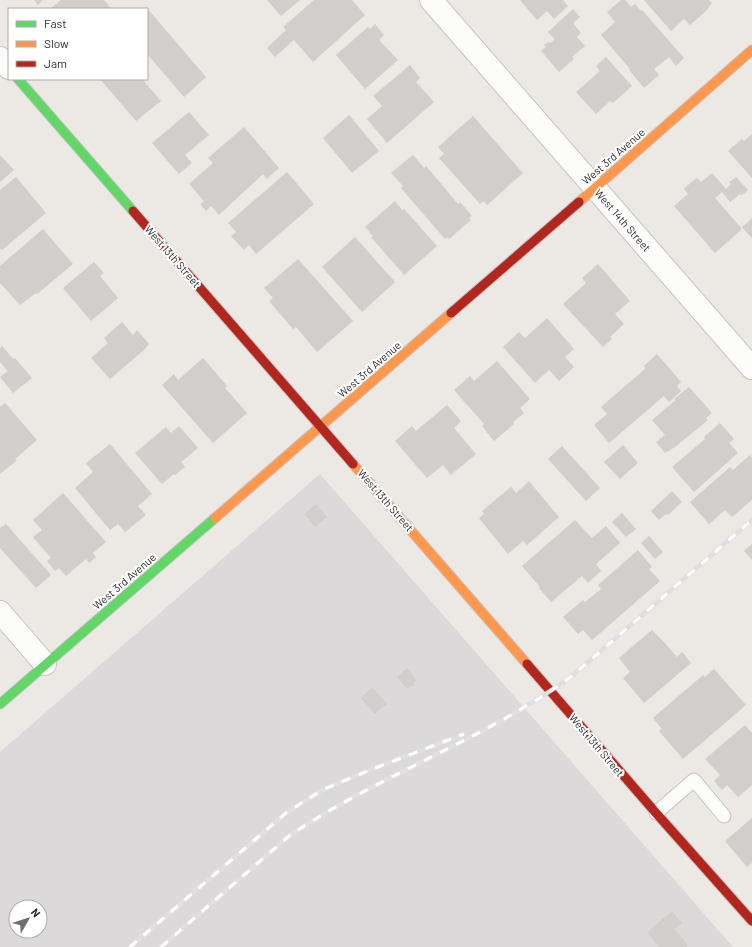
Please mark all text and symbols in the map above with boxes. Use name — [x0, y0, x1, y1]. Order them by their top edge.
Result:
legend — [8, 8, 148, 80]
text: Fast — [44, 16, 67, 30]
text: Slow — [44, 36, 69, 50]
text: Jam — [44, 56, 67, 70]
street label: West 3rd Avenue — [579, 125, 647, 187]
street label: West 14th Street — [592, 186, 654, 254]
street label: West 13th Street — [142, 222, 204, 290]
street label: West 3rd Avenue — [335, 338, 403, 400]
street label: West 13th Street — [355, 466, 417, 534]
street label: West 3rd Avenue — [90, 550, 158, 612]
street label: West 13th Street — [567, 711, 627, 779]
north arrow — [8, 899, 48, 939]
text: N — [29, 905, 44, 919]

